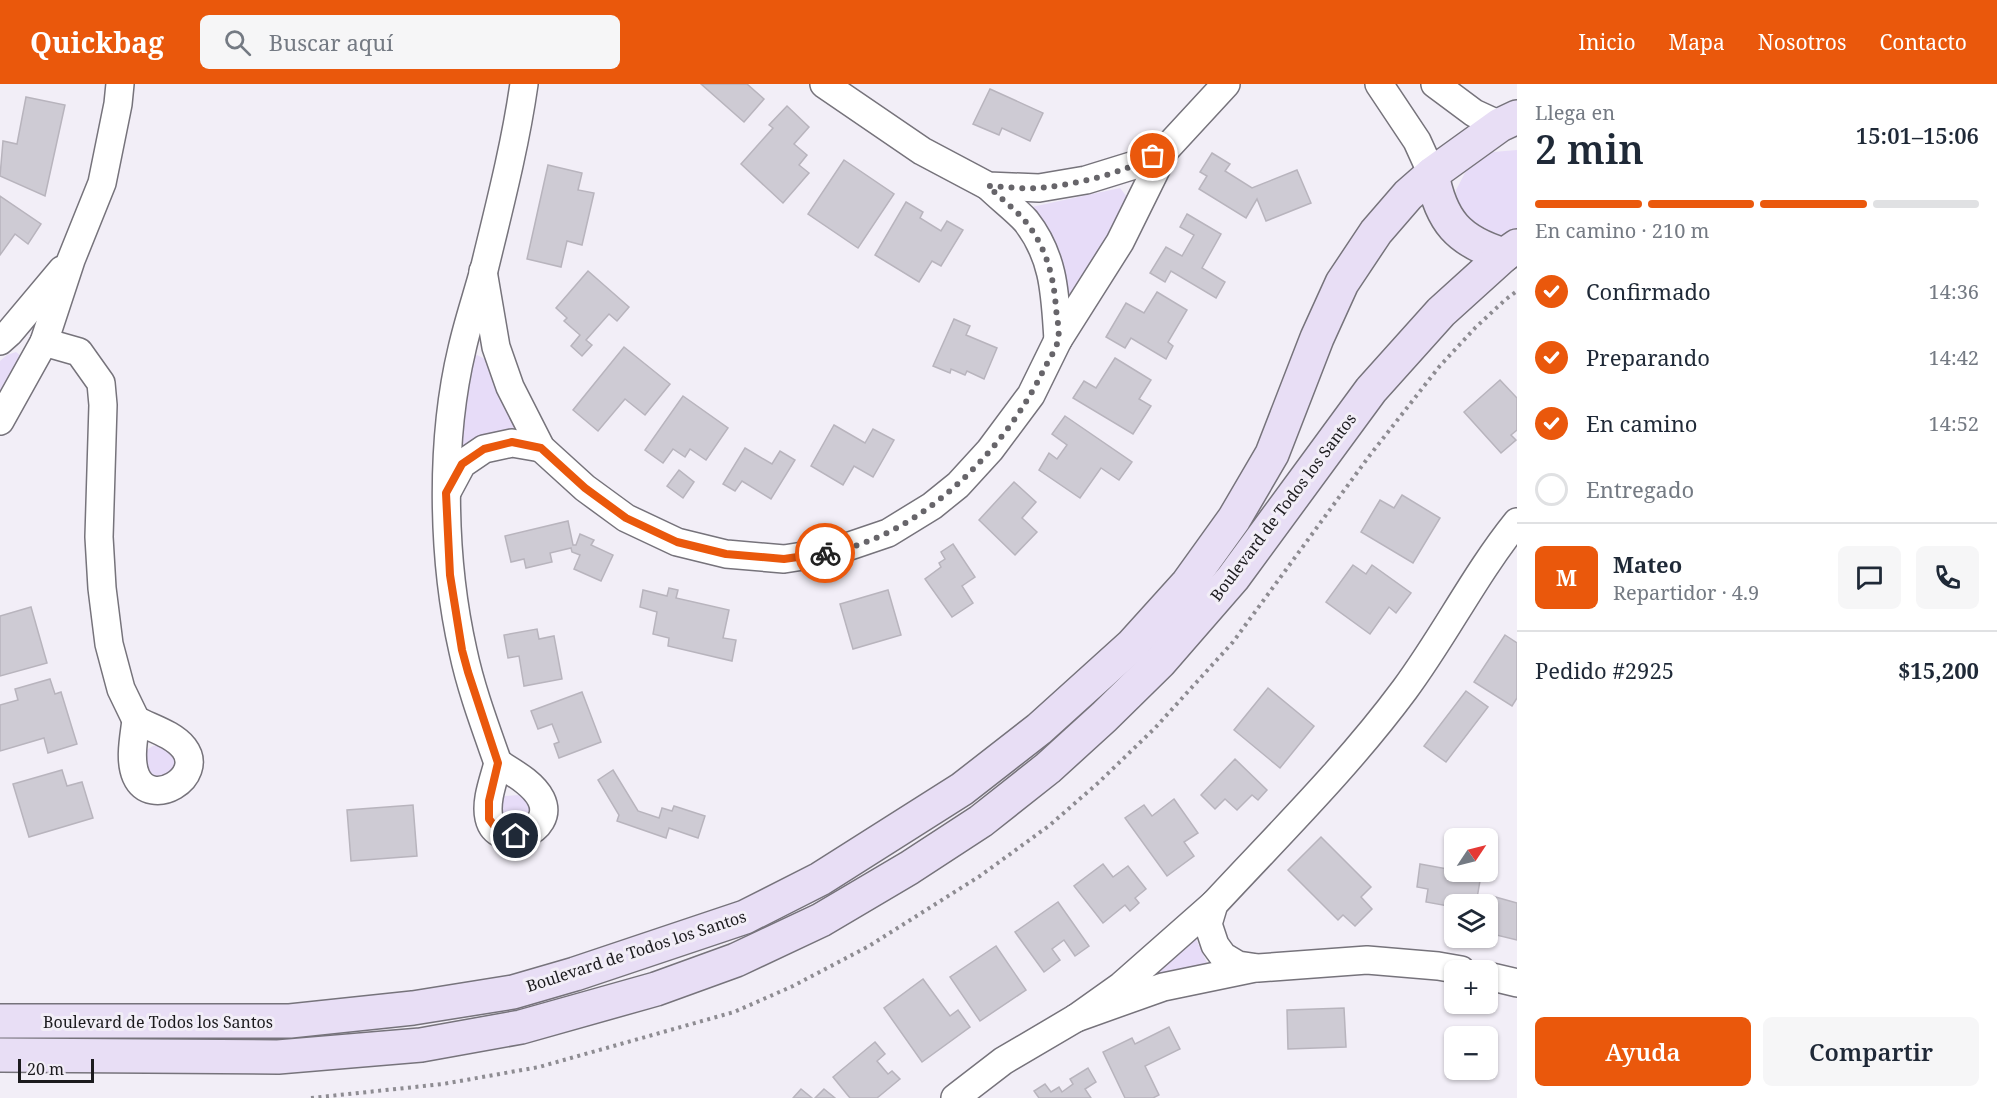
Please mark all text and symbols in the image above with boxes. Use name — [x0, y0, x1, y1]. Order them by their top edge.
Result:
search box — [200, 15, 620, 69]
text: Quickbag — [30, 23, 164, 61]
icon: search — [221, 26, 254, 59]
text: Buscar aquí — [269, 27, 393, 57]
text: Inicio — [1578, 28, 1636, 56]
text: Mapa — [1669, 28, 1725, 56]
text: Nosotros — [1758, 28, 1846, 56]
text: Contacto — [1879, 28, 1967, 56]
text: Llega en — [1535, 99, 1615, 126]
text: 15:01–15:06 — [1856, 120, 1979, 150]
text: 2 min — [1535, 122, 1644, 175]
pin — [1127, 130, 1178, 181]
icon: bag — [1136, 139, 1169, 172]
text: En camino · 210 m — [1535, 217, 1709, 244]
icon: check — [1535, 275, 1568, 308]
text: Confirmado — [1586, 276, 1711, 306]
text: 14:36 — [1929, 278, 1979, 305]
icon: check — [1535, 341, 1568, 374]
text: Preparando — [1586, 342, 1710, 372]
text: 14:42 — [1929, 344, 1979, 371]
icon: check — [1535, 407, 1568, 440]
text: En camino — [1586, 408, 1698, 438]
street label: Boulevard de Todos los Santos — [1205, 409, 1361, 605]
text: 14:52 — [1929, 410, 1979, 437]
text: Entregado — [1586, 474, 1694, 504]
courier — [795, 523, 855, 583]
icon: bike — [809, 537, 842, 570]
button: chat — [1838, 546, 1901, 609]
button: phone — [1916, 546, 1979, 609]
text: Mateo — [1613, 549, 1682, 579]
text: M — [1556, 562, 1577, 592]
text: Repartidor · 4.9 — [1613, 579, 1759, 606]
text: Pedido #2925 — [1535, 655, 1674, 685]
text: $15,200 — [1898, 655, 1979, 685]
pin — [490, 810, 541, 861]
icon: home — [499, 819, 532, 852]
north arrow — [1444, 828, 1498, 882]
map controls — [1444, 828, 1498, 1080]
button: layers — [1444, 894, 1498, 948]
street label: Boulevard de Todos los Santos — [523, 905, 749, 997]
button: + — [1444, 960, 1498, 1014]
street label: Boulevard de Todos los Santos — [43, 1011, 273, 1033]
button: Ayuda — [1535, 1017, 1751, 1086]
button: Compartir — [1763, 1017, 1979, 1086]
button: − — [1444, 1026, 1498, 1080]
scale bar — [18, 1056, 94, 1084]
text: 20 m — [27, 1058, 64, 1080]

